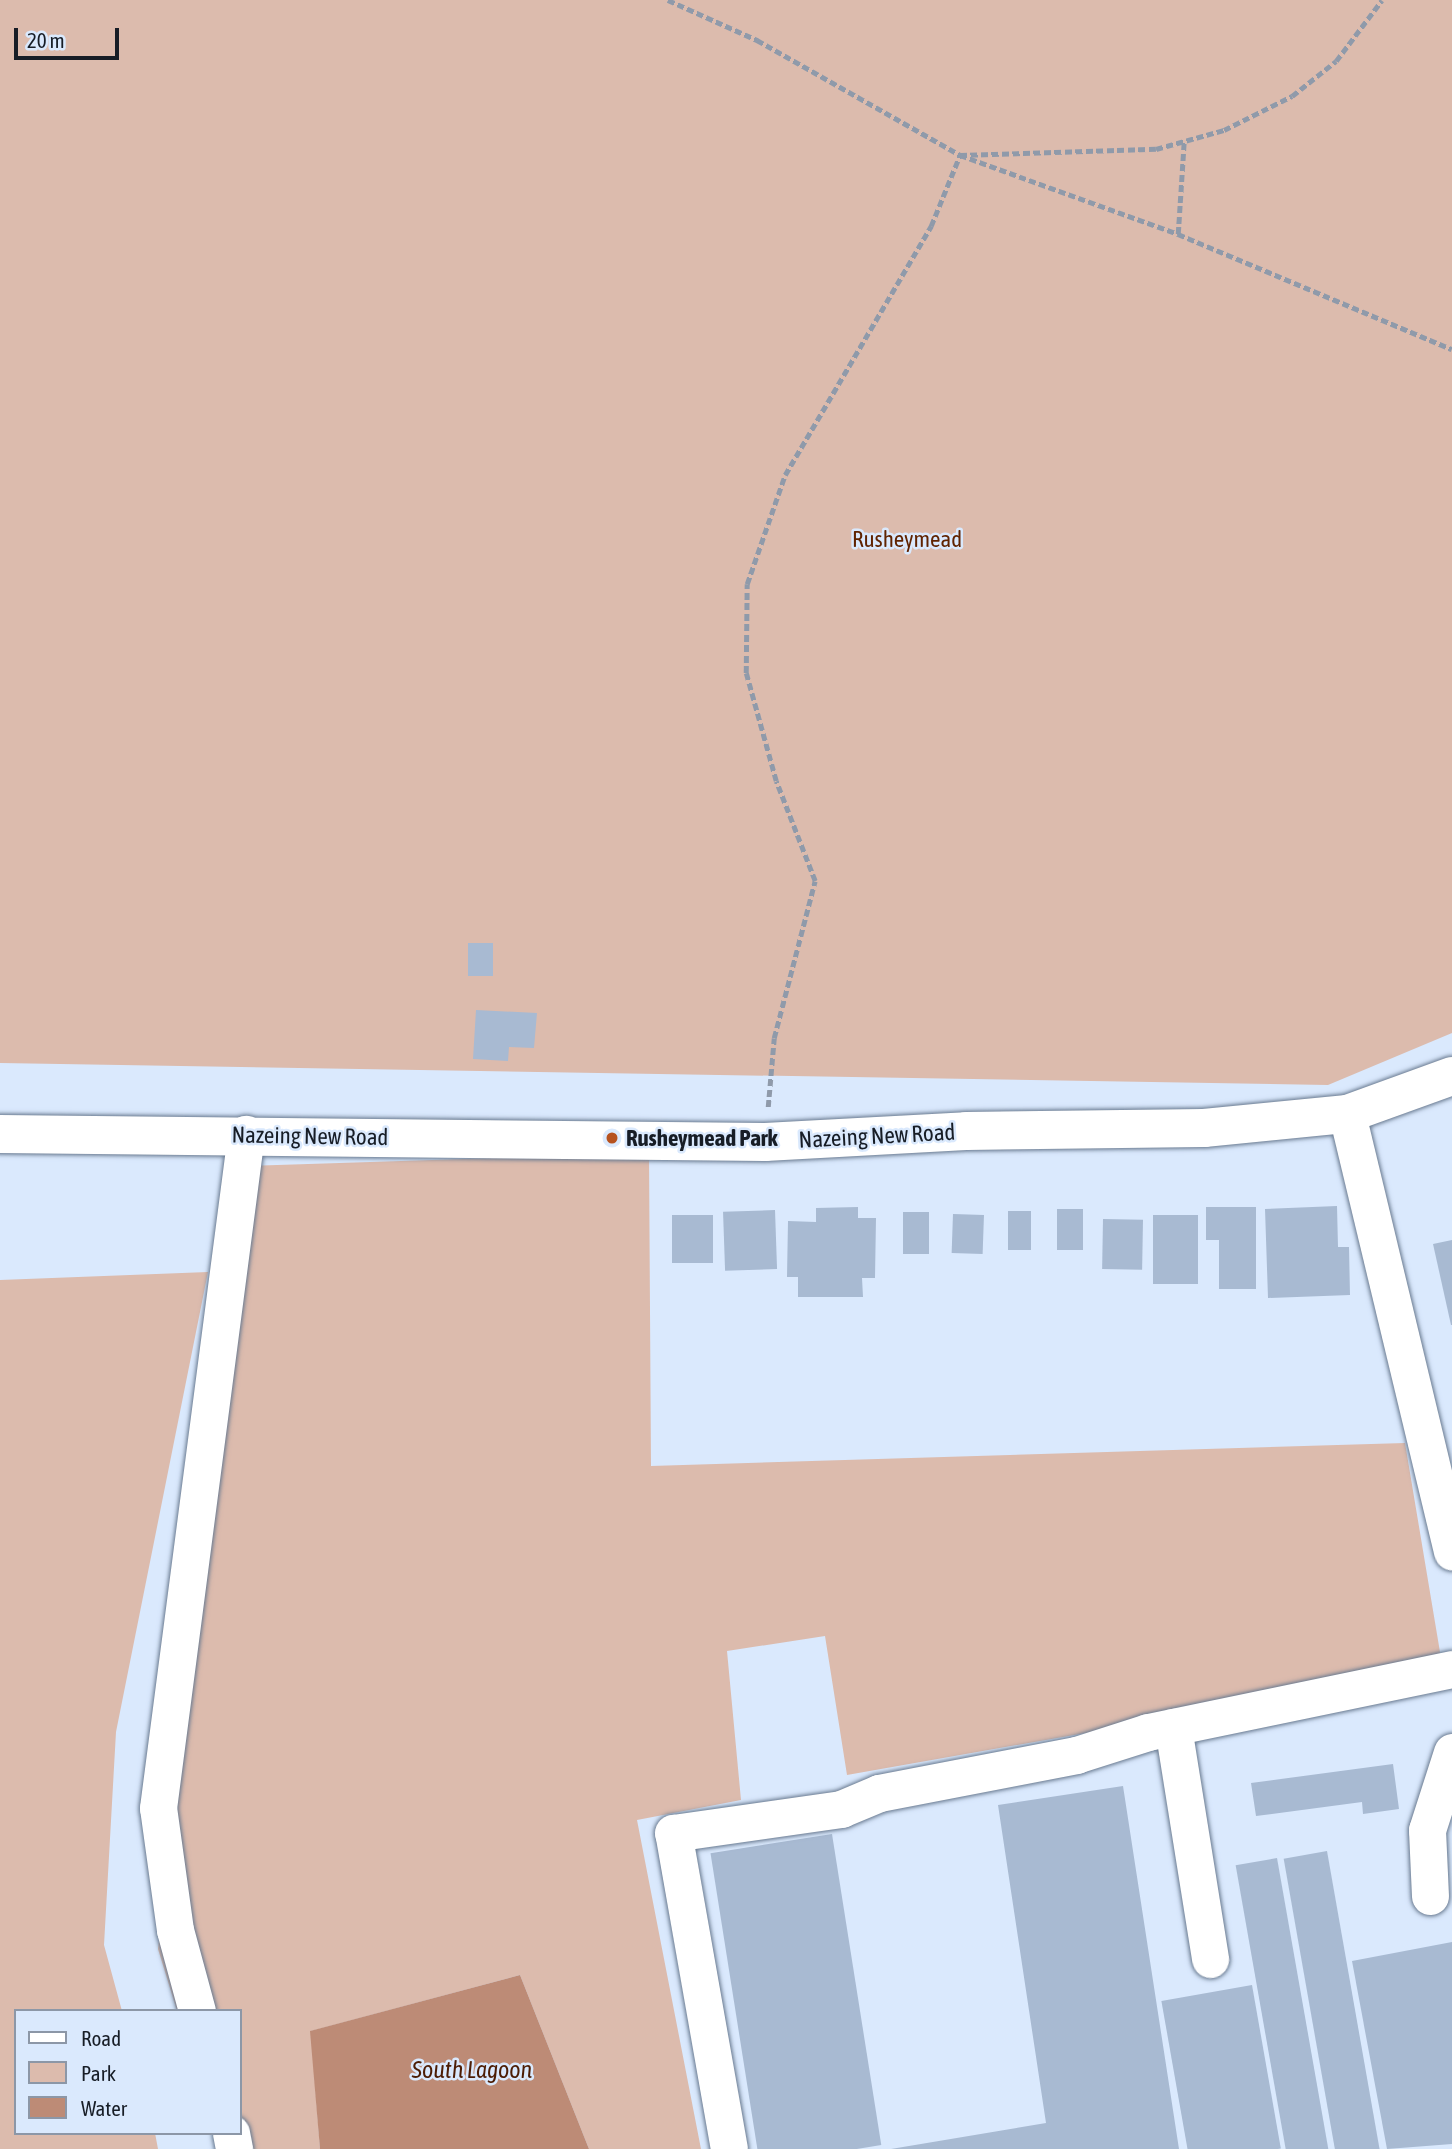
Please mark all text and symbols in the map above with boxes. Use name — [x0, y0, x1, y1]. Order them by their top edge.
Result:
scale bar — [18, 14, 122, 58]
text: 20 m — [27, 28, 65, 52]
park label: Rusheymead — [852, 525, 962, 553]
street label: Nazeing New Road — [798, 1118, 956, 1154]
street label: Nazeing New Road — [231, 1121, 389, 1151]
place label: Rusheymead Park — [626, 1124, 778, 1152]
marker: Rusheymead Park — [604, 1130, 620, 1146]
legend — [14, 2009, 242, 2135]
text: Road — [81, 2026, 121, 2050]
water label: South Lagoon — [412, 2056, 532, 2084]
text: Park — [81, 2061, 116, 2085]
text: Water — [81, 2096, 127, 2120]

